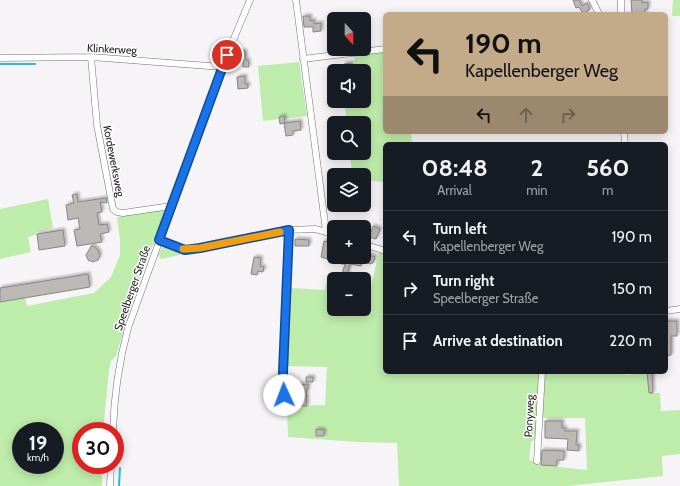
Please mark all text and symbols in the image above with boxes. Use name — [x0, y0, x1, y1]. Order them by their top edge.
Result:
north arrow — [327, 12, 371, 56]
map controls — [327, 12, 371, 316]
text: 190 m — [465, 26, 541, 60]
icon: left — [399, 28, 451, 80]
pin — [210, 38, 244, 72]
street label: Klinkerweg — [87, 41, 138, 57]
icon: arrive — [216, 44, 238, 66]
text: Kapellenberger Weg — [465, 60, 618, 82]
button: sound — [327, 64, 371, 108]
icon: left — [473, 104, 495, 126]
icon: ahead — [515, 104, 537, 126]
icon: right — [557, 104, 579, 126]
button: search — [327, 116, 371, 160]
street label: Kordewerksweg — [100, 124, 128, 198]
text: 08:48 — [422, 153, 488, 182]
text: 2 — [531, 153, 543, 182]
text: 560 — [586, 153, 629, 182]
button: layers — [327, 168, 371, 212]
text: Arrival — [437, 182, 472, 198]
text: min — [526, 182, 548, 198]
text: m — [602, 182, 614, 198]
button: + — [327, 220, 371, 264]
text: Turn left — [433, 220, 487, 238]
icon: left — [399, 226, 421, 248]
text: 190 m — [612, 228, 652, 246]
text: Kapellenberger Weg — [433, 238, 543, 254]
street label: Speelberger Straße — [111, 243, 153, 332]
button: − — [327, 272, 371, 316]
text: Turn right — [433, 272, 494, 290]
icon: right — [399, 278, 421, 300]
text: 150 m — [612, 280, 652, 298]
text: Speelberger Straße — [433, 290, 538, 306]
icon: arrive — [399, 330, 421, 352]
text: Arrive at destination — [433, 332, 563, 350]
text: 220 m — [609, 332, 652, 350]
position arrow — [263, 374, 305, 416]
street label: Ponyweg — [521, 394, 537, 438]
speed limit sign: 30 — [72, 422, 124, 474]
text: 19 — [29, 431, 47, 455]
text: km/h — [27, 451, 49, 464]

